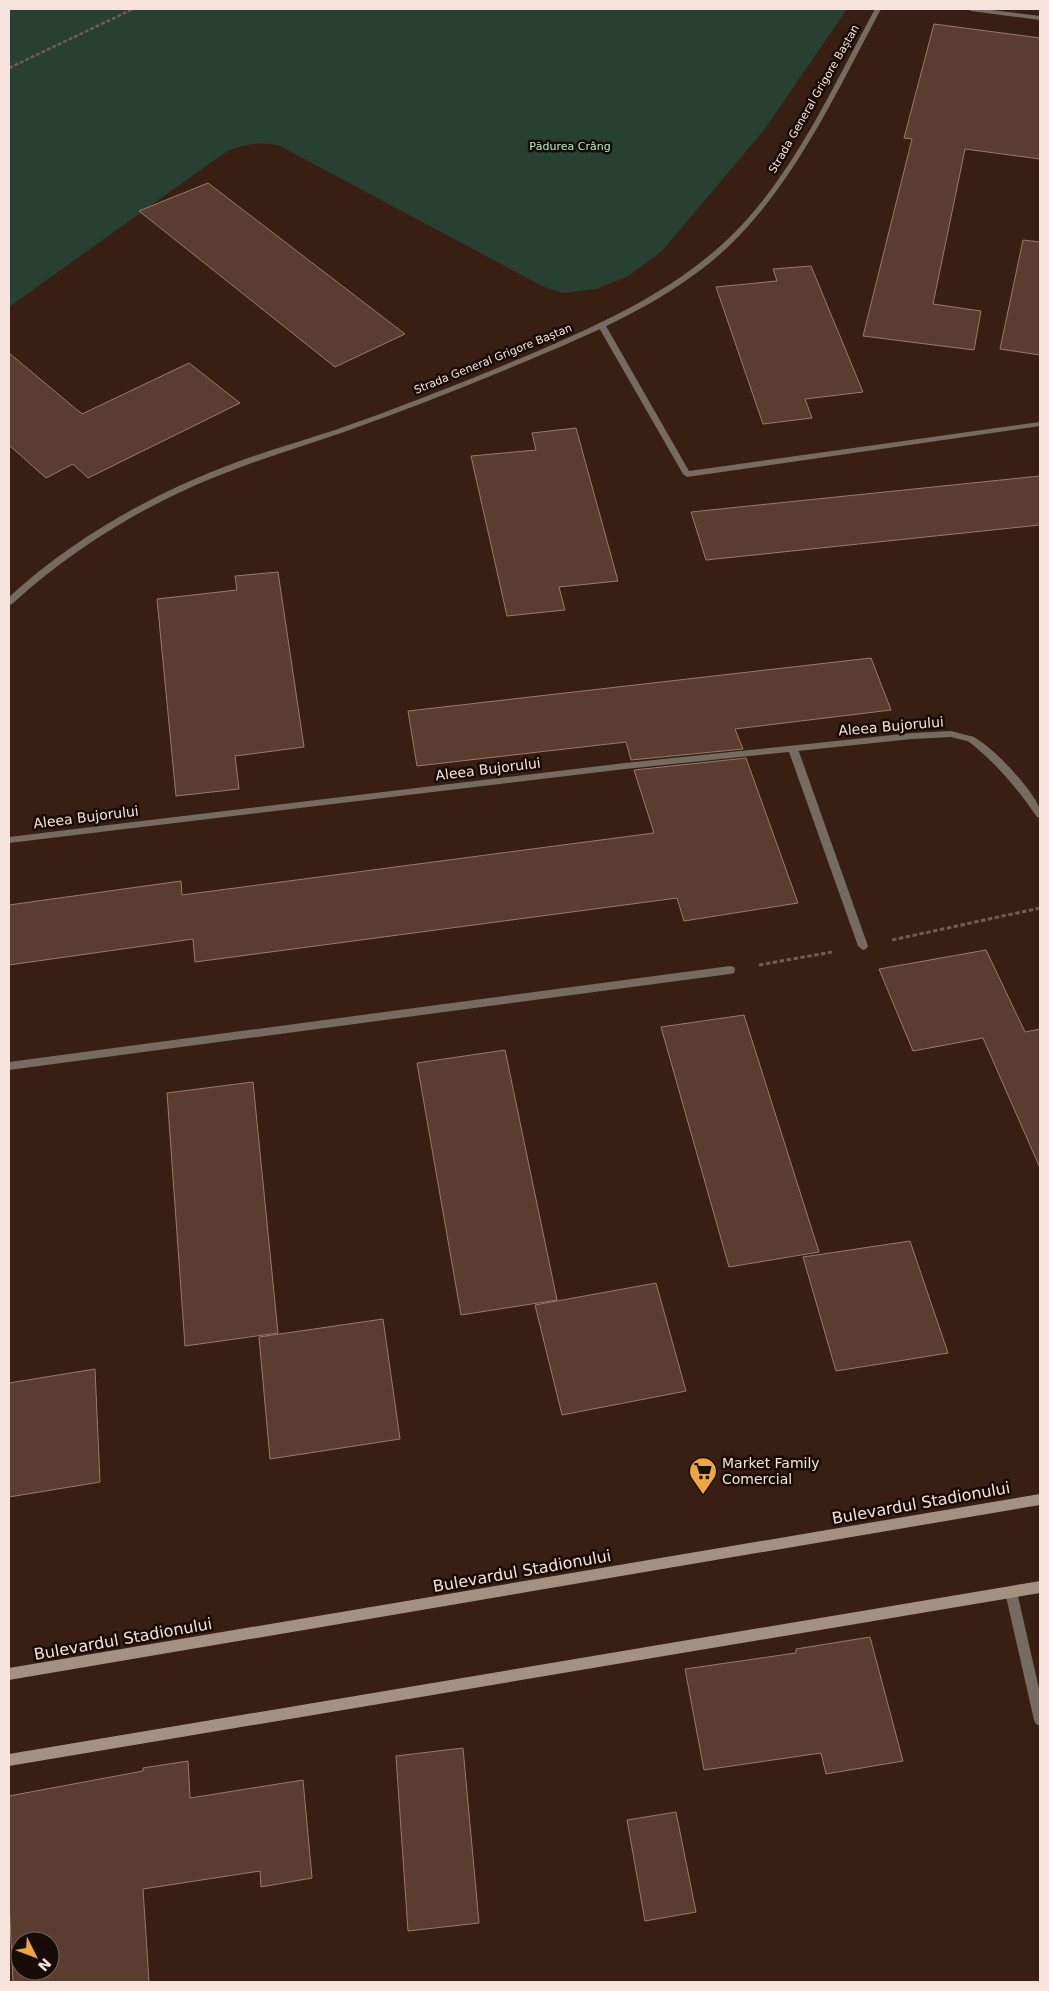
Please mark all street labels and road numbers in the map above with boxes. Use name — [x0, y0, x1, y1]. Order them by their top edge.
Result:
street label: Strada General Grigore Baștan — [766, 23, 862, 175]
street label: Strada General Grigore Baștan — [412, 321, 574, 397]
street label: Aleea Bujorului — [838, 713, 944, 739]
street label: Aleea Bujorului — [434, 755, 542, 783]
street label: Aleea Bujorului — [32, 803, 140, 831]
street label: Bulevardul Stadionului — [830, 1478, 1012, 1528]
street label: Bulevardul Stadionului — [431, 1546, 613, 1596]
street label: Bulevardul Stadionului — [32, 1614, 214, 1664]

